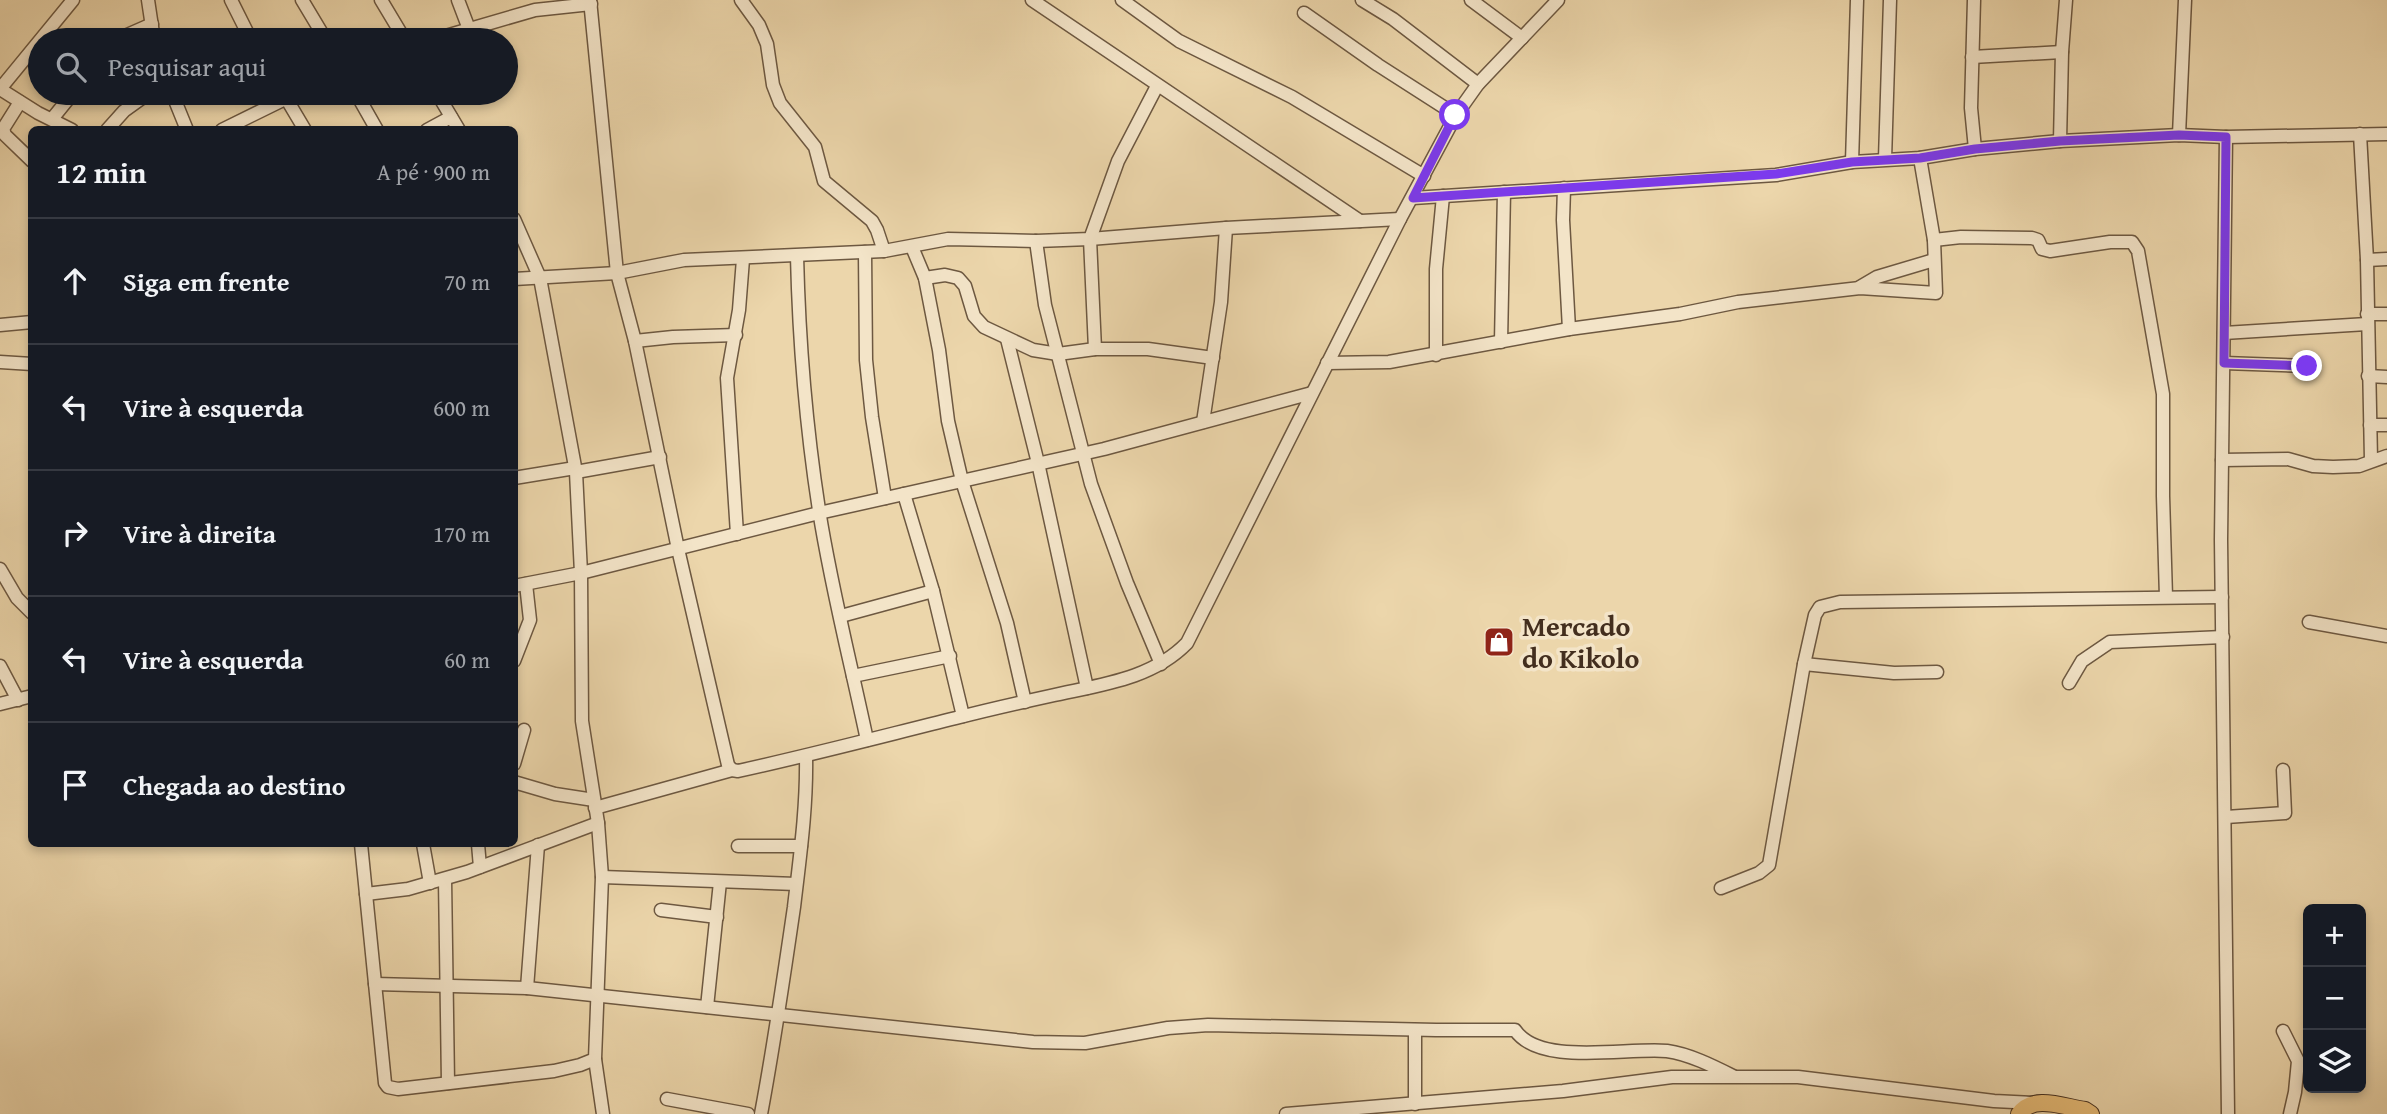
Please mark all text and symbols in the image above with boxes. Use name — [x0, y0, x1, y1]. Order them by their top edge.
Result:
search box — [28, 28, 518, 105]
text: Pesquisar aqui — [108, 47, 266, 86]
icon: search — [52, 48, 90, 86]
route start — [1439, 99, 1470, 130]
text: 12 min — [56, 150, 146, 194]
text: A pé · 900 m — [377, 155, 490, 188]
icon: ahead — [56, 262, 94, 300]
text: Siga em frente — [123, 262, 290, 301]
text: 70 m — [444, 265, 490, 298]
route end — [2291, 350, 2322, 381]
icon: left — [56, 388, 94, 426]
text: Vire à esquerda — [123, 388, 304, 427]
text: 600 m — [433, 391, 490, 424]
icon: right — [56, 514, 94, 552]
text: Vire à direita — [123, 514, 276, 553]
text: 170 m — [433, 517, 490, 550]
place label: Mercado do Kikolo — [1522, 605, 1639, 678]
shop icon: Mercado do Kikolo — [1482, 625, 1516, 659]
icon: left — [56, 640, 94, 678]
text: Vire à esquerda — [123, 640, 304, 679]
text: 60 m — [444, 643, 490, 676]
icon: arrive — [56, 766, 94, 804]
text: Chegada ao destino — [123, 766, 346, 805]
map controls — [2303, 904, 2366, 1093]
button: + — [2303, 904, 2366, 967]
button: − — [2303, 967, 2366, 1030]
button: layers — [2303, 1030, 2366, 1093]

